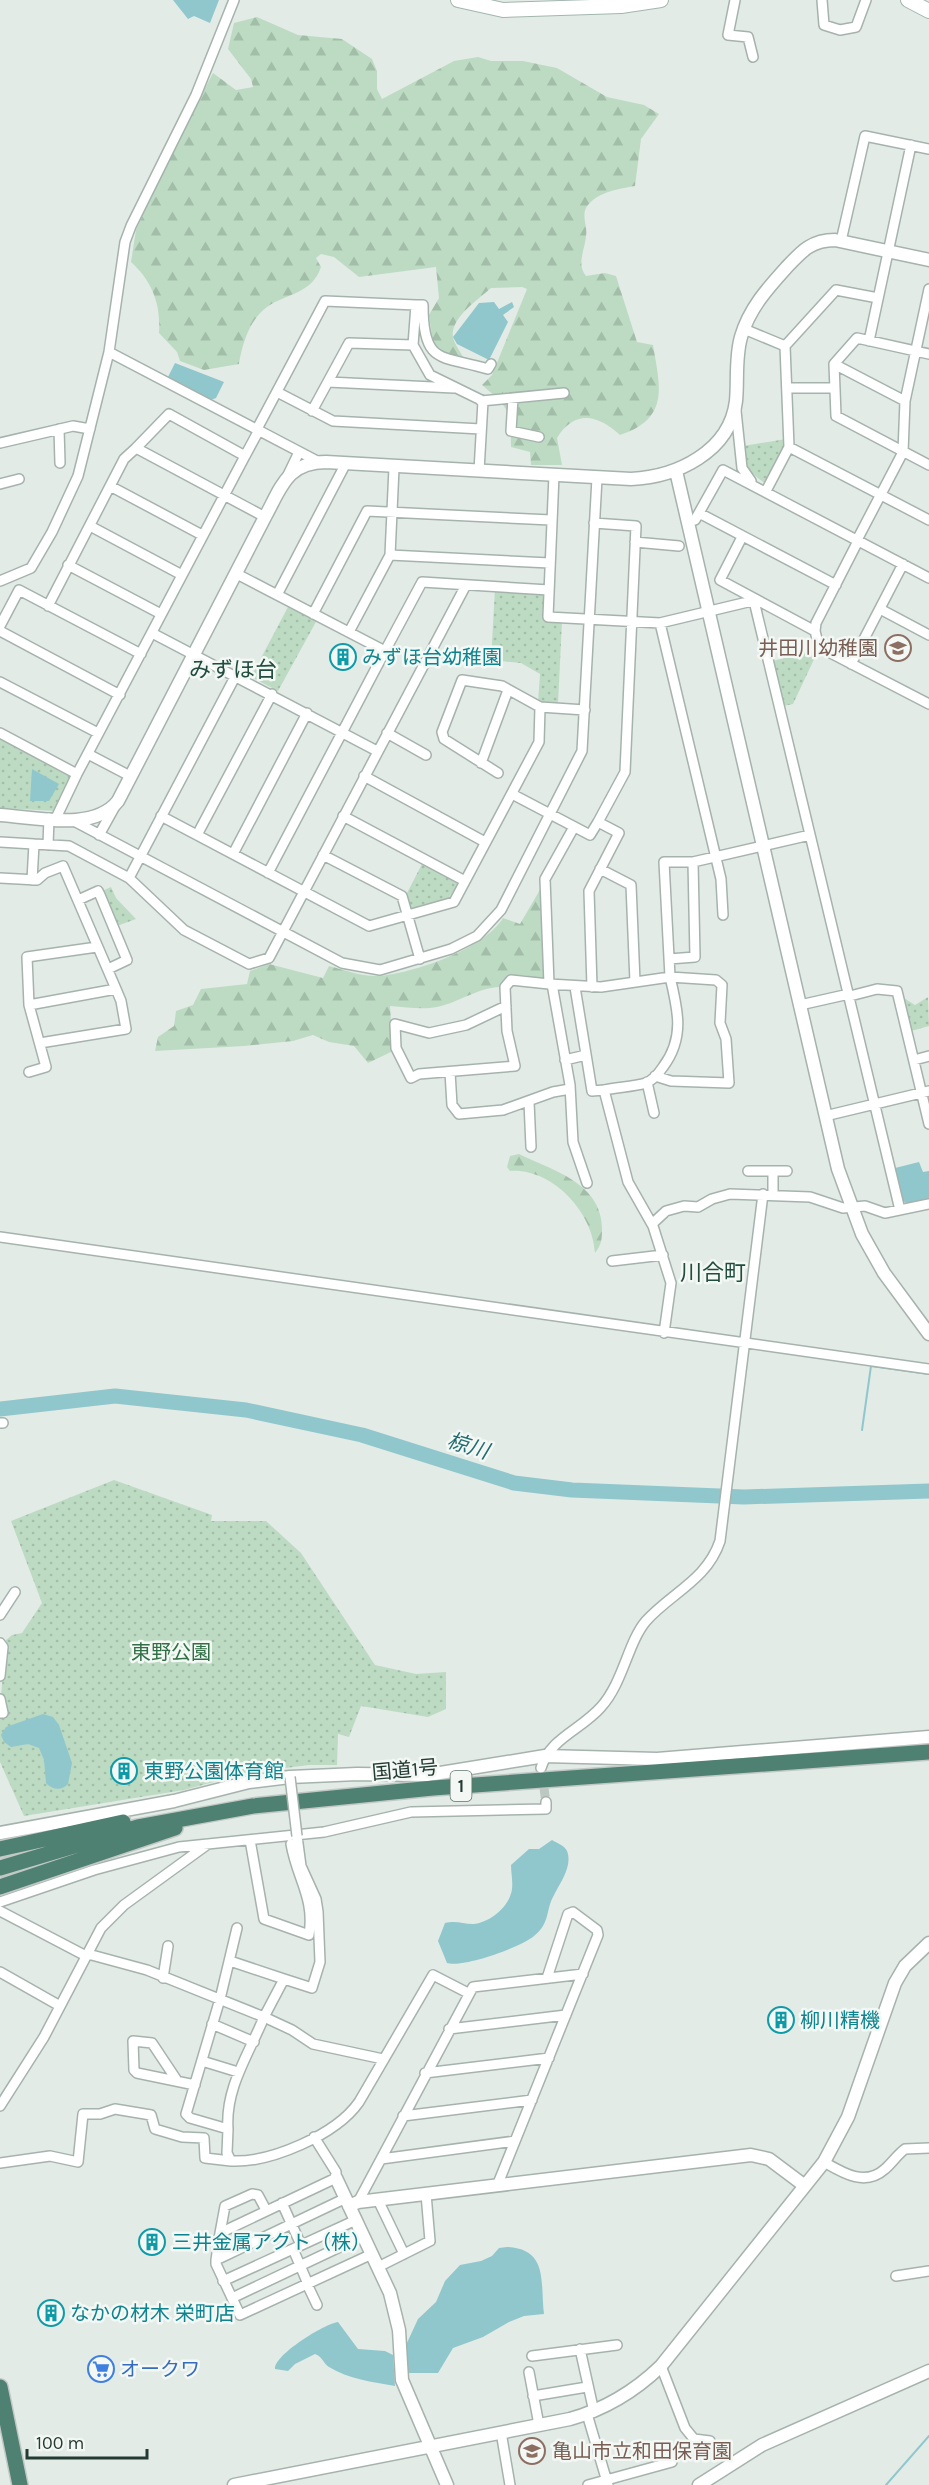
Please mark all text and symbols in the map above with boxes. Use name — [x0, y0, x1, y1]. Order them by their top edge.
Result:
school or university icon: 井田川幼稚園 — [883, 633, 913, 663]
place label: 井田川幼稚園 — [758, 637, 878, 660]
building icon: みずほ台幼稚園 — [328, 642, 358, 672]
place label: みずほ台幼稚園 — [362, 646, 502, 669]
district label: みずほ台 — [189, 657, 277, 683]
district label: 川合町 — [680, 1260, 746, 1286]
water label: 椋川 — [444, 1428, 494, 1464]
park label: 東野公園 — [131, 1641, 211, 1664]
building icon: 東野公園体育館 — [109, 1756, 139, 1786]
street label: 国道1号 — [371, 1756, 439, 1784]
place label: 東野公園体育館 — [144, 1760, 284, 1783]
road number: 1 — [450, 1771, 472, 1801]
building icon: 柳川精機 — [766, 2005, 796, 2035]
place label: 柳川精機 — [800, 2009, 880, 2032]
building icon: 三井金属アクト（株） — [137, 2227, 167, 2257]
place label: 三井金属アクト（株） — [172, 2231, 371, 2254]
building icon: なかの材木 栄町店 — [36, 2298, 66, 2328]
place label: なかの材木 栄町店 — [70, 2302, 235, 2325]
supermarket icon: オークワ — [86, 2354, 116, 2384]
place label: オークワ — [120, 2358, 200, 2381]
scale bar — [27, 2422, 147, 2460]
text: 100 m — [36, 2432, 84, 2454]
school or university icon: 亀山市立和田保育園 — [517, 2436, 547, 2466]
place label: 亀山市立和田保育園 — [552, 2440, 732, 2463]

